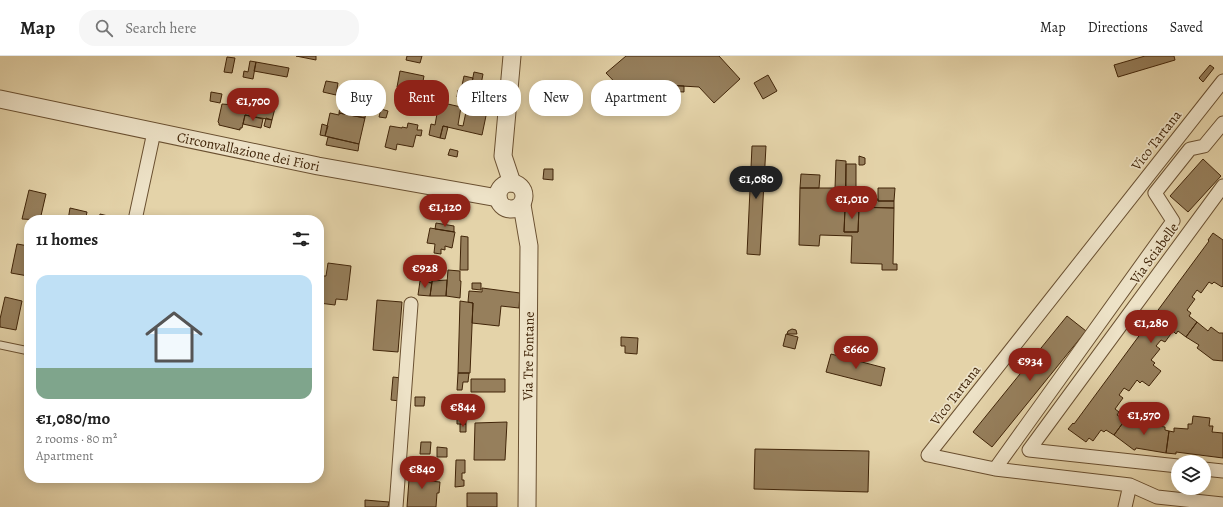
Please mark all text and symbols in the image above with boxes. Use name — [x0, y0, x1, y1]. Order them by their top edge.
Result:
search box — [79, 10, 359, 46]
text: Map — [20, 15, 55, 41]
icon: search — [93, 17, 115, 39]
text: Search here — [125, 18, 197, 38]
text: Map — [1040, 18, 1066, 37]
text: Directions — [1088, 18, 1148, 37]
text: Saved — [1170, 18, 1203, 37]
chip: Buy — [336, 80, 386, 116]
chip: Rent — [394, 80, 449, 116]
chip: Filters — [457, 80, 521, 116]
chip: New — [529, 80, 583, 116]
chip: Apartment — [591, 80, 681, 116]
pin: €1,700 — [220, 88, 286, 122]
text: €1,700 — [236, 92, 270, 109]
street label: Vico Tartana — [1126, 106, 1186, 175]
street label: Circonvallazione dei Fiori — [175, 128, 322, 176]
pin: €1,080 — [723, 166, 789, 200]
text: €1,080 — [739, 170, 773, 187]
pin: €1,010 — [819, 186, 885, 220]
text: €1,010 — [835, 190, 869, 207]
pin: €1,120 — [412, 194, 478, 228]
text: €1,120 — [428, 198, 462, 215]
street label: Via Sciabelle — [1125, 219, 1183, 289]
text: 11 homes — [36, 228, 98, 251]
icon: filters — [290, 228, 312, 250]
pin: €928 — [401, 255, 449, 289]
text: €928 — [412, 259, 438, 276]
icon: home — [138, 301, 210, 373]
pin: €1,280 — [1118, 310, 1184, 344]
street label: Via Tre Fontane — [518, 311, 539, 402]
text: €1,280 — [1134, 314, 1168, 331]
pin: €660 — [832, 336, 880, 370]
text: €660 — [843, 340, 869, 357]
pin: €934 — [1006, 348, 1054, 382]
text: €934 — [1017, 352, 1043, 369]
street label: Vico Tartana — [925, 361, 985, 430]
pin: €844 — [439, 394, 487, 428]
text: €844 — [450, 398, 476, 415]
pin: €1,570 — [1111, 402, 1177, 436]
text: €1,570 — [1127, 406, 1161, 423]
text: €1,080/mo — [36, 407, 110, 430]
text: 2 rooms · 80 m² — [36, 430, 117, 447]
text: Apartment — [36, 447, 94, 464]
map controls — [1171, 455, 1211, 495]
button: layers — [1171, 455, 1211, 495]
pin: €840 — [398, 456, 446, 490]
text: €840 — [409, 460, 435, 477]

